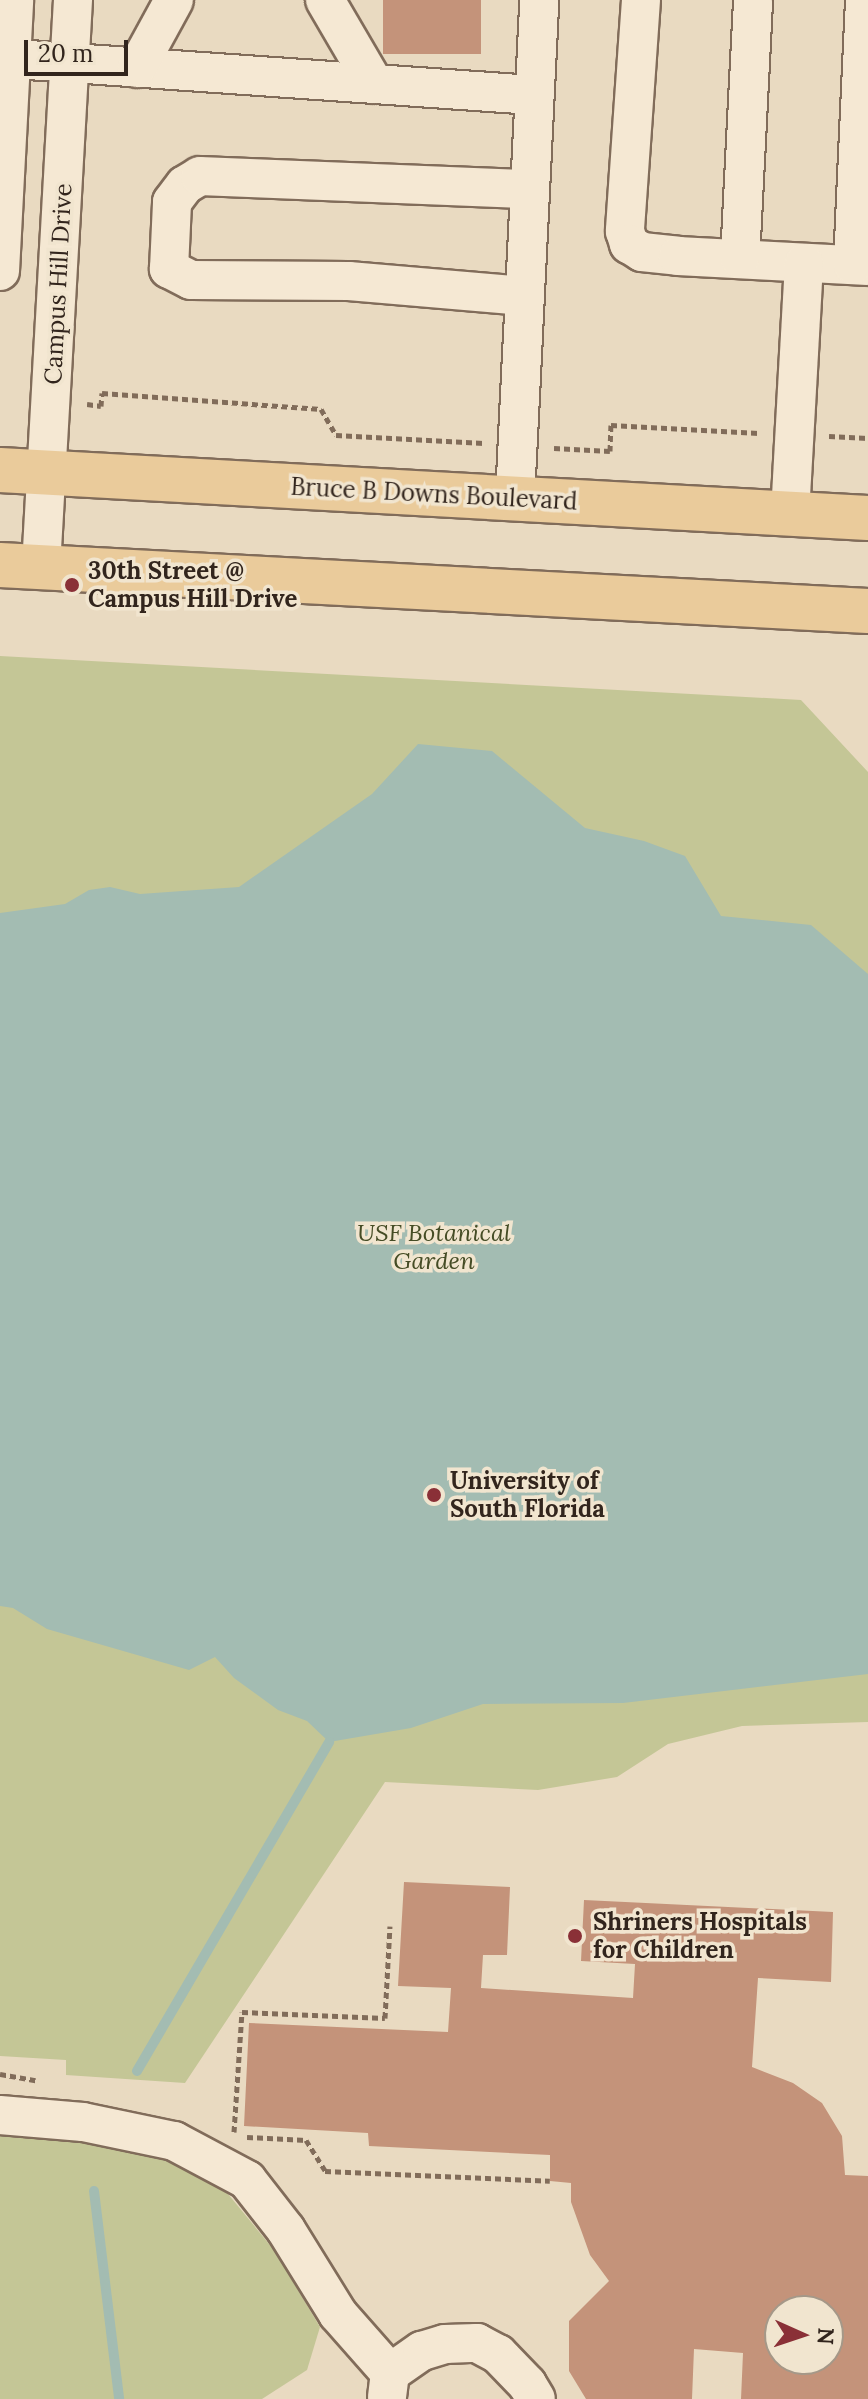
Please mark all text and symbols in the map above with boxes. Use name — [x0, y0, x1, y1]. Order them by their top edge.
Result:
scale bar — [28, 24, 132, 74]
text: 20 m — [38, 38, 94, 69]
street label: Campus Hill Drive — [38, 183, 78, 385]
street label: Bruce B Downs Boulevard — [290, 472, 578, 516]
place label: 30th Street @ Campus Hill Drive — [88, 557, 297, 613]
marker: 30th Street @ Campus Hill Drive — [63, 576, 81, 594]
park label: USF Botanical Garden — [357, 1219, 511, 1275]
place label: University of South Florida — [450, 1467, 605, 1523]
marker: University of South Florida — [425, 1486, 443, 1504]
place label: Shriners Hospitals for Children — [593, 1908, 807, 1964]
marker: Shriners Hospitals for Children — [564, 1925, 586, 1947]
north arrow — [764, 2295, 844, 2375]
text: N — [812, 2327, 840, 2345]

